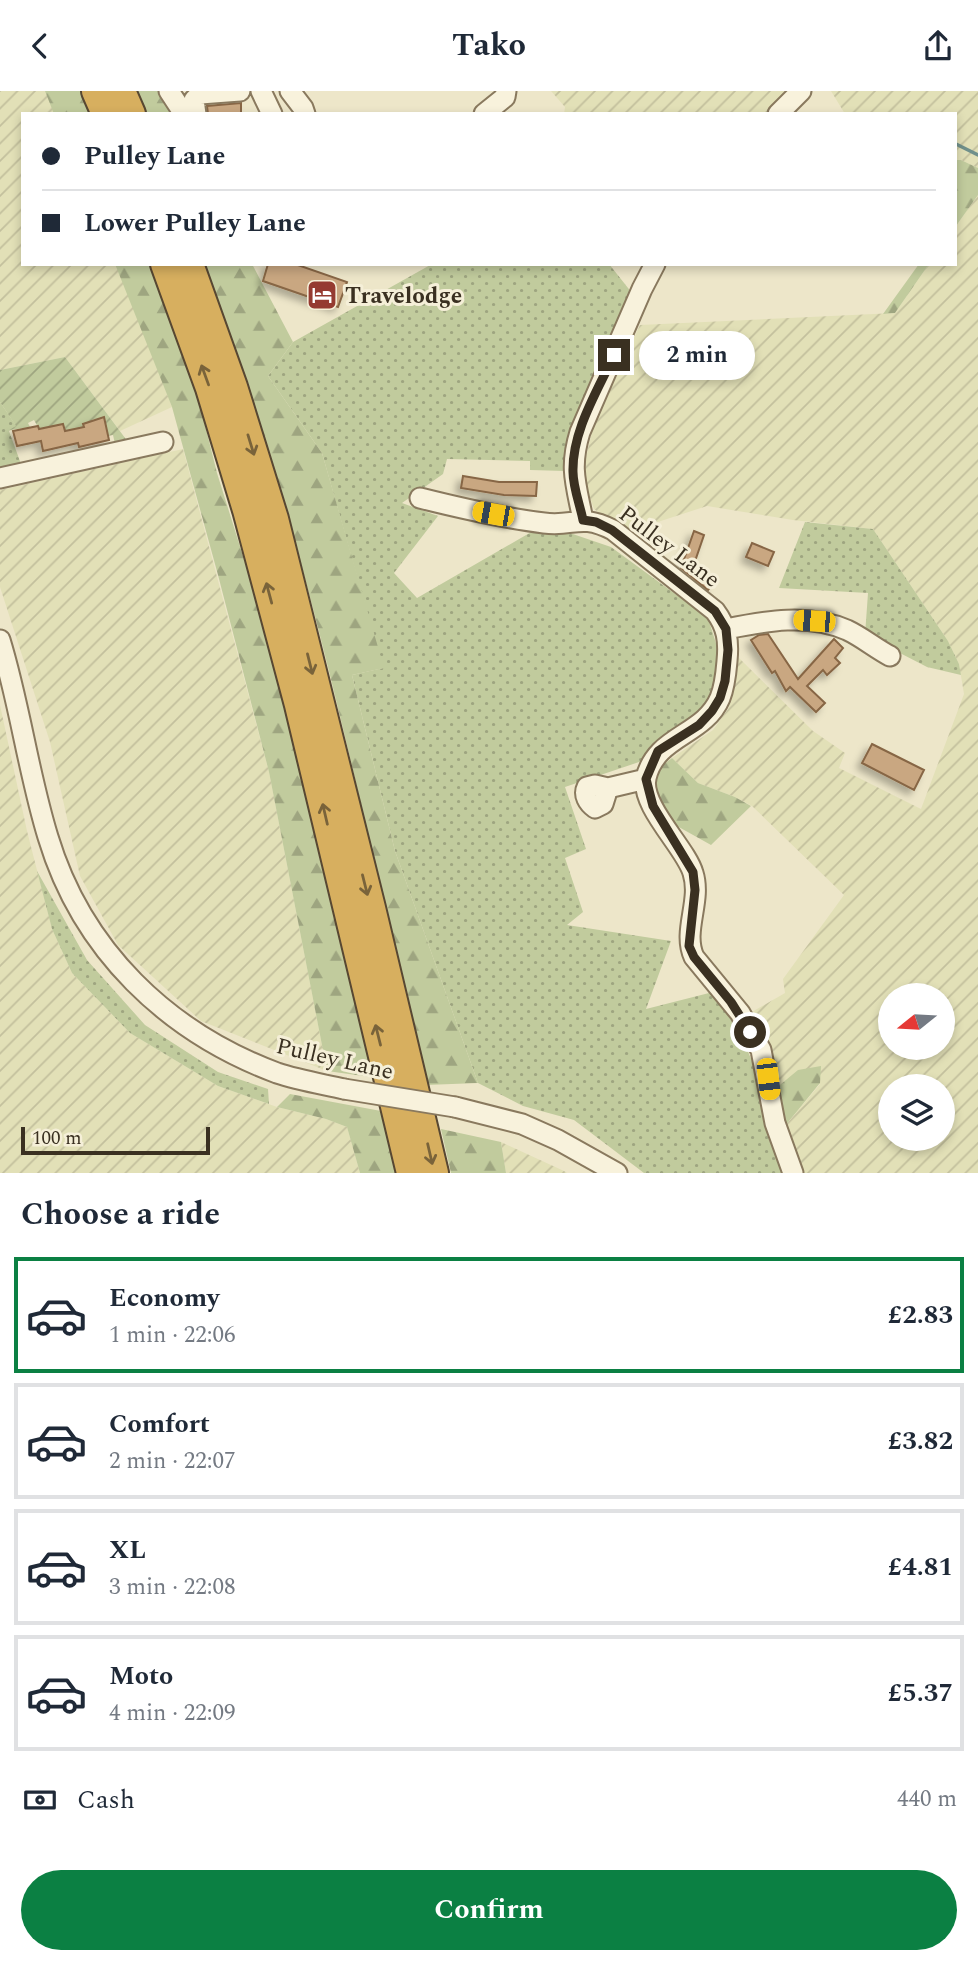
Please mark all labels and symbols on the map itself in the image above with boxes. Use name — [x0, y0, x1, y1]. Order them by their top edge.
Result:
hotel icon: Travelodge — [305, 278, 339, 312]
place label: Travelodge — [345, 279, 462, 314]
callout: 2 min — [638, 331, 754, 379]
route end — [598, 339, 630, 371]
one-way arrow — [198, 365, 210, 387]
one-way arrow — [245, 433, 258, 455]
street label: Pulley Lane — [611, 497, 727, 597]
car — [471, 500, 516, 528]
one-way arrow — [262, 582, 275, 604]
car — [793, 609, 836, 633]
one-way arrow — [304, 652, 317, 675]
one-way arrow — [317, 803, 331, 826]
one-way arrow — [359, 873, 372, 896]
north arrow — [878, 983, 956, 1061]
route start — [734, 1016, 766, 1048]
one-way arrow — [371, 1024, 384, 1047]
street label: Pulley Lane — [273, 1029, 397, 1090]
car — [756, 1057, 781, 1101]
scale bar — [21, 1124, 210, 1156]
one-way arrow — [424, 1142, 437, 1165]

